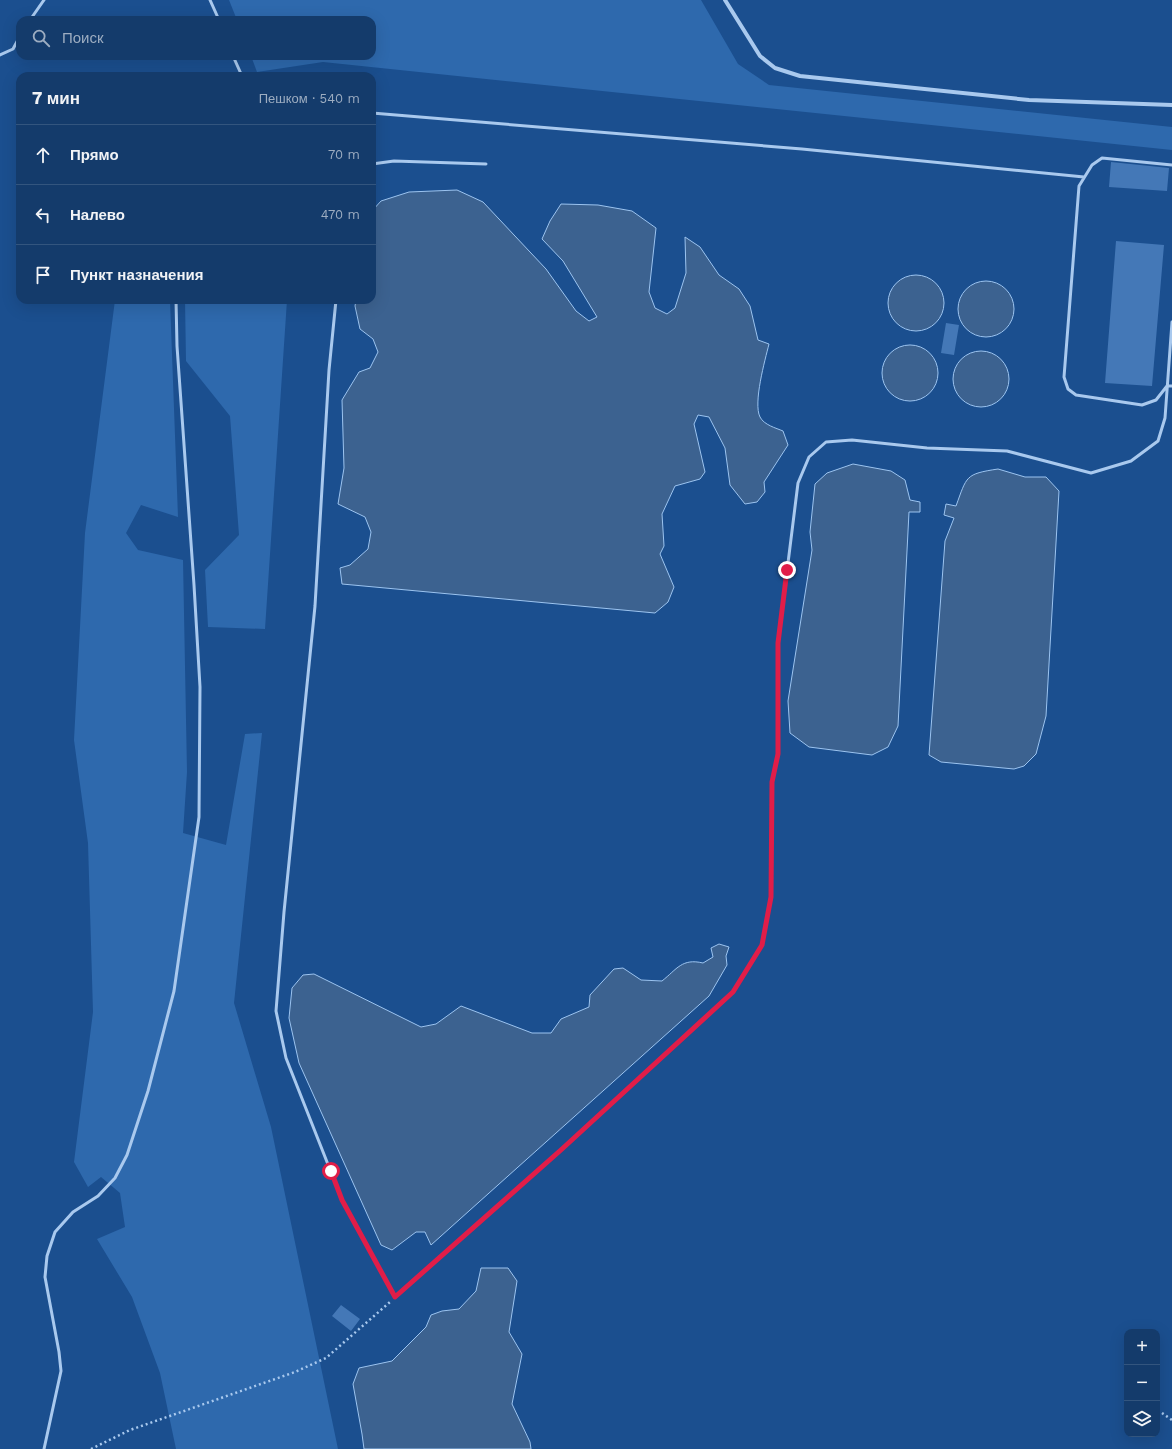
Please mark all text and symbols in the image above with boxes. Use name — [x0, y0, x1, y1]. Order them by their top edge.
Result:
search box — [16, 16, 376, 60]
icon: search — [30, 27, 52, 49]
text: Поиск — [62, 29, 104, 47]
text: 7 мин — [32, 88, 80, 108]
text: Пешком · 540 m — [259, 91, 360, 106]
icon: ahead — [32, 144, 54, 166]
text: Прямо — [70, 146, 119, 164]
text: 70 m — [328, 147, 360, 162]
icon: left — [32, 204, 54, 226]
text: Налево — [70, 206, 125, 224]
text: 470 m — [321, 207, 360, 222]
icon: arrive — [32, 264, 54, 286]
text: Пункт назначения — [70, 266, 203, 284]
route end — [778, 561, 796, 579]
route start — [322, 1162, 340, 1180]
map controls — [1124, 1329, 1160, 1437]
button: + — [1124, 1329, 1160, 1365]
button: − — [1124, 1365, 1160, 1401]
button: layers — [1124, 1401, 1160, 1437]

